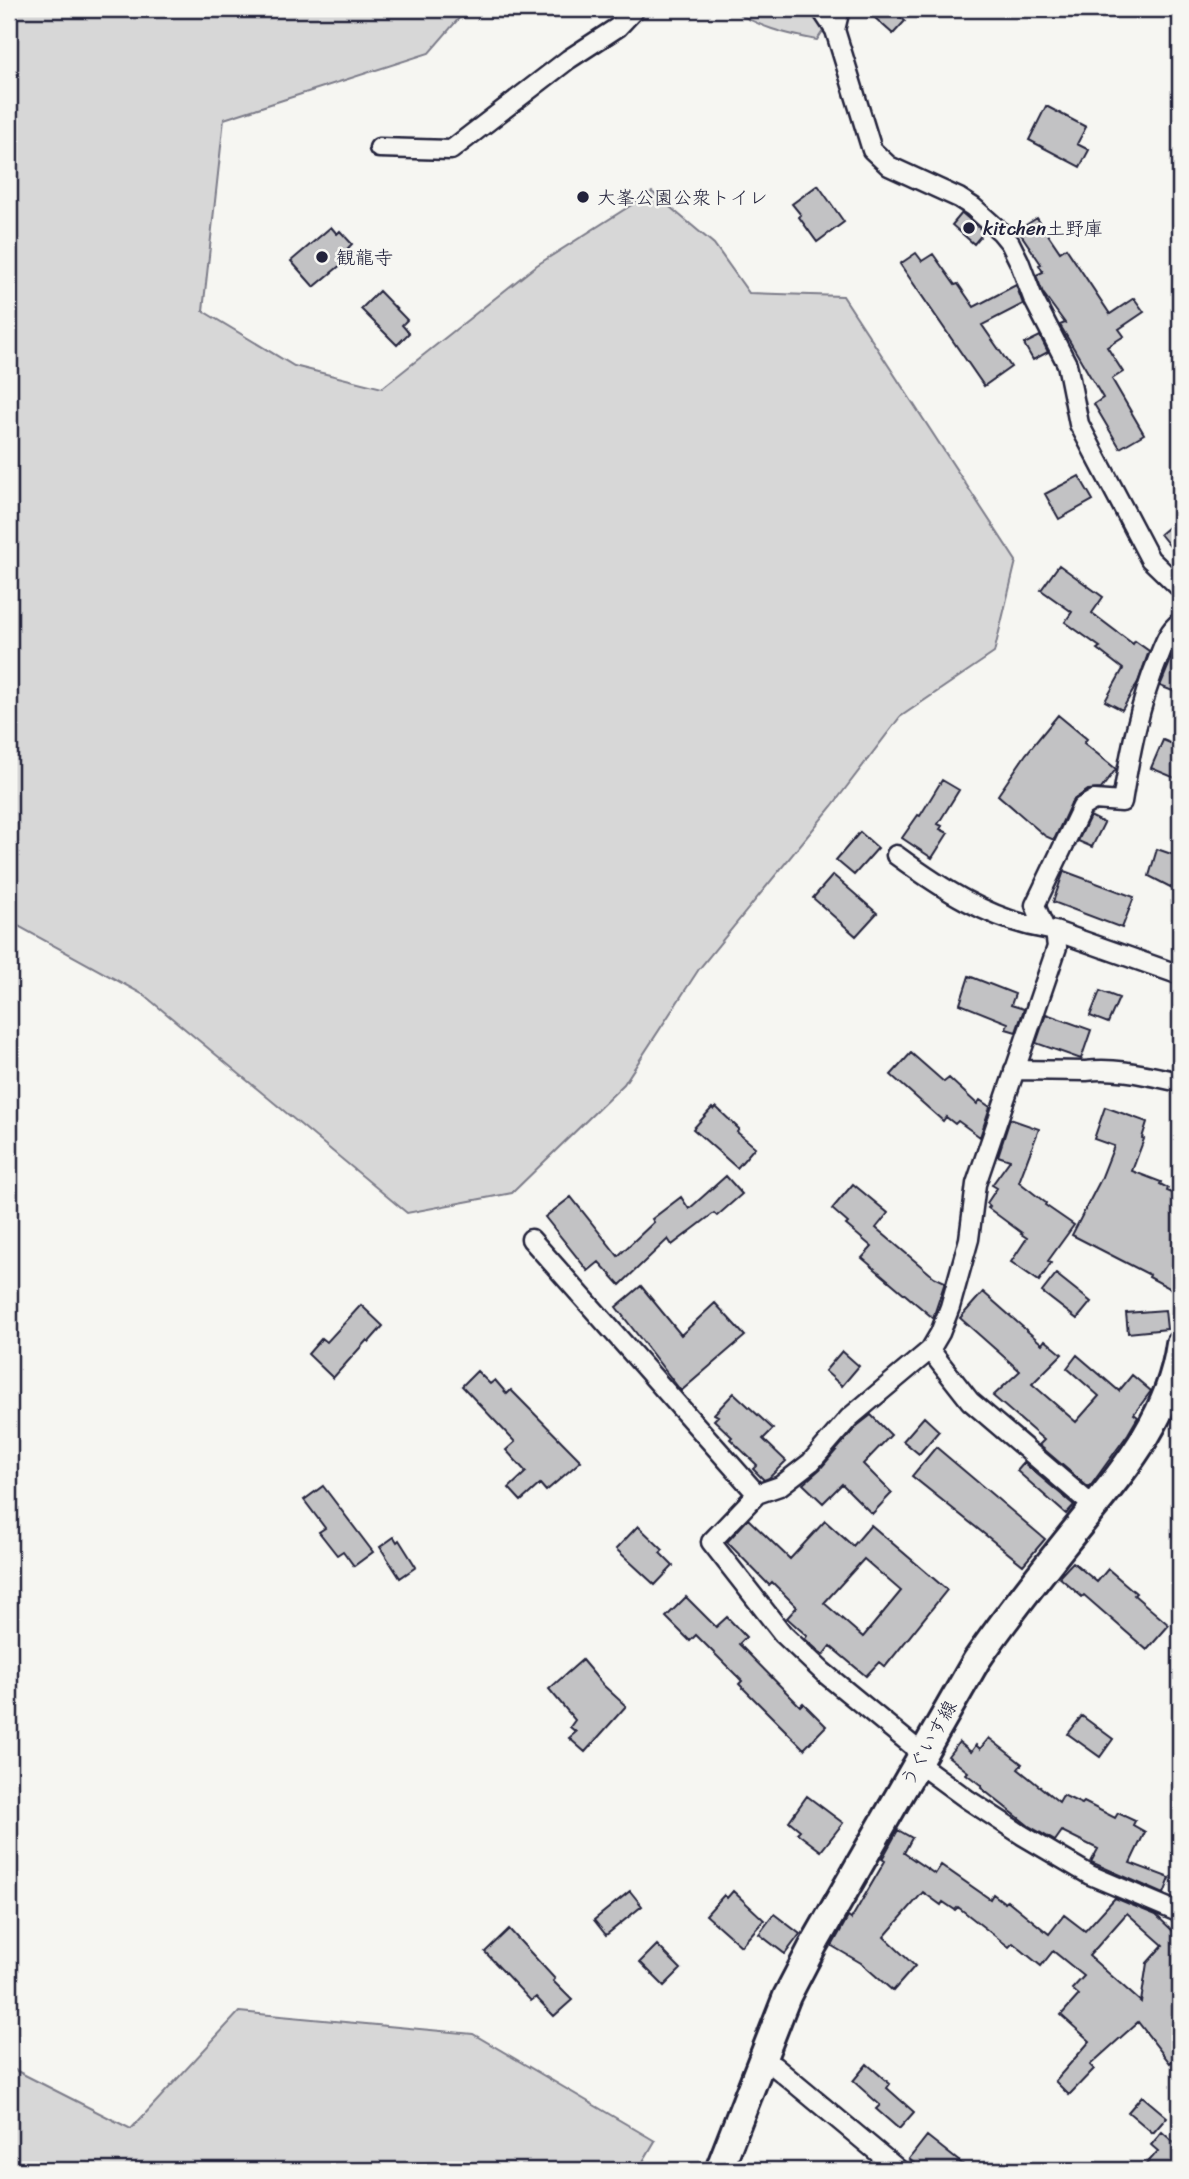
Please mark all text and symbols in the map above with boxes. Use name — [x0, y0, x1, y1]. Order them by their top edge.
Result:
place label: 大峯公園公衆トイレ — [597, 181, 768, 214]
marker: 大峯公園公衆トイレ — [575, 189, 591, 205]
place label: kitchen土野庫 — [983, 212, 1103, 245]
marker: kitchen土野庫 — [961, 220, 977, 236]
place label: 観龍寺 — [336, 241, 393, 274]
marker: 観龍寺 — [314, 249, 330, 265]
street label: うぐいす線 — [891, 1694, 966, 1793]

